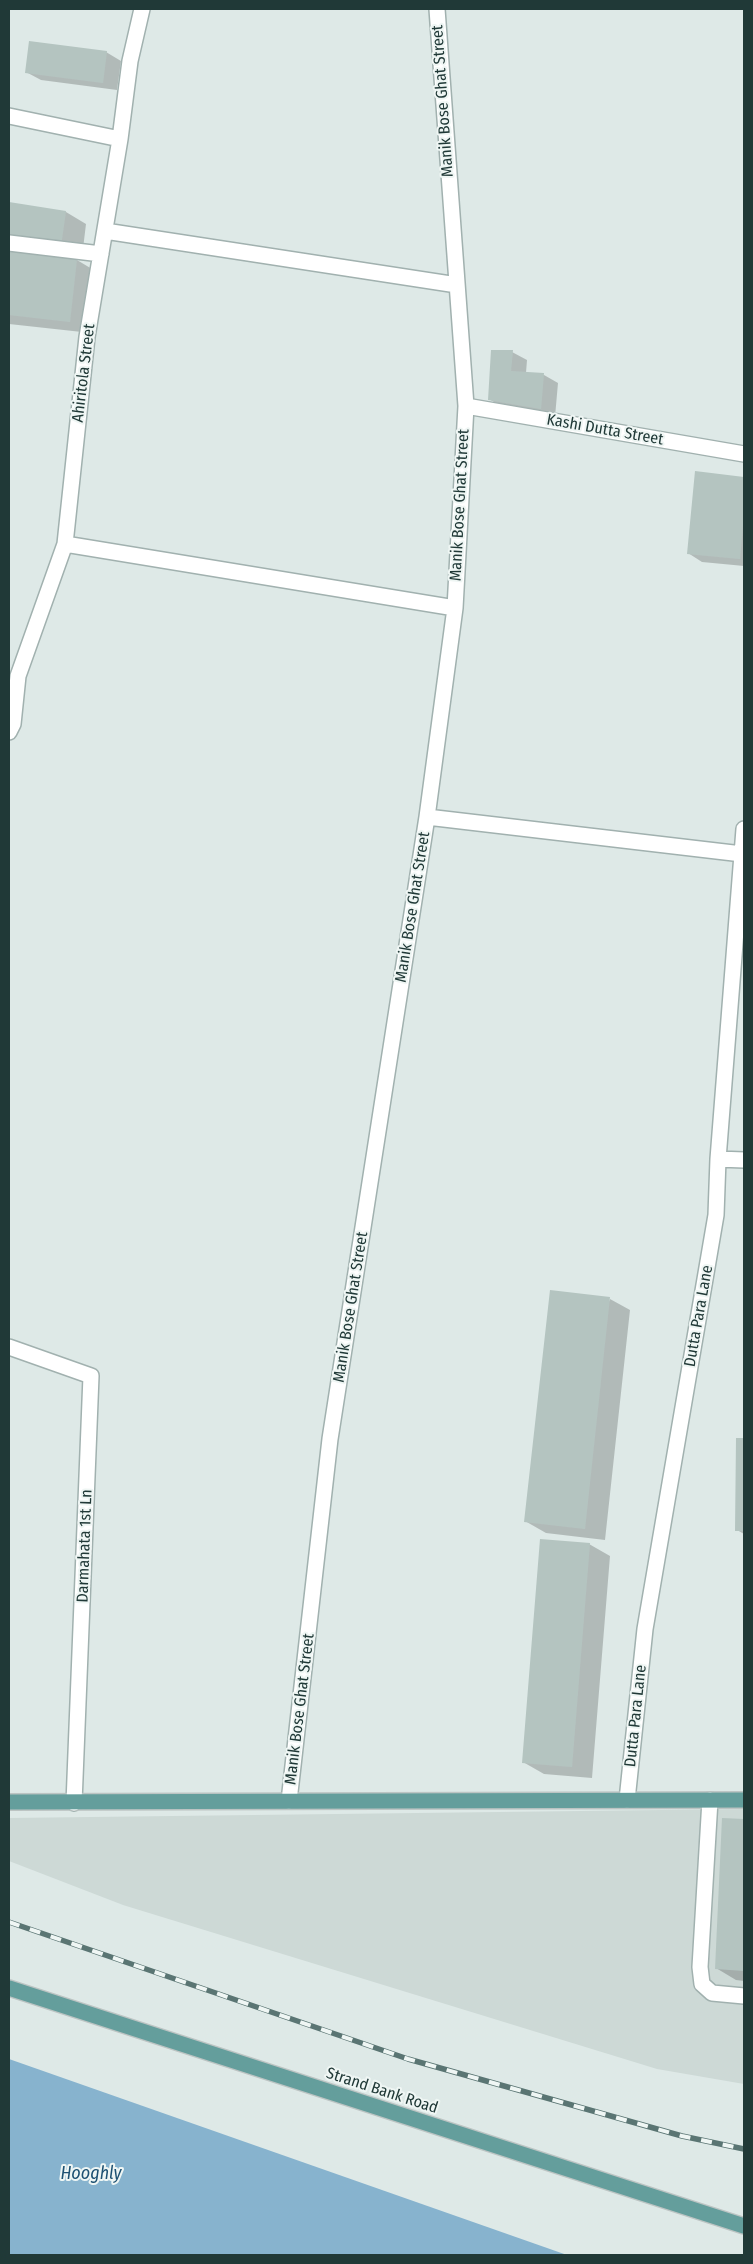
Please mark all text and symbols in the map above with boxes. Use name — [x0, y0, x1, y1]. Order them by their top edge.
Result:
street label: Manik Bose Ghat Street — [428, 24, 458, 178]
street label: Ahiritola Street — [68, 323, 100, 423]
street label: Kashi Dutta Street — [545, 410, 665, 450]
street label: Manik Bose Ghat Street — [446, 428, 474, 582]
street label: Manik Bose Ghat Street — [392, 830, 434, 984]
street label: Manik Bose Ghat Street — [330, 1230, 372, 1384]
street label: Dutta Para Lane — [681, 1264, 717, 1368]
street label: Darmahata 1st Ln — [73, 1489, 97, 1603]
street label: Manik Bose Ghat Street — [281, 1632, 319, 1786]
street label: Dutta Para Lane — [621, 1664, 651, 1768]
street label: Strand Bank Road — [324, 2064, 440, 2118]
water label: Hooghly — [60, 2163, 122, 2185]

